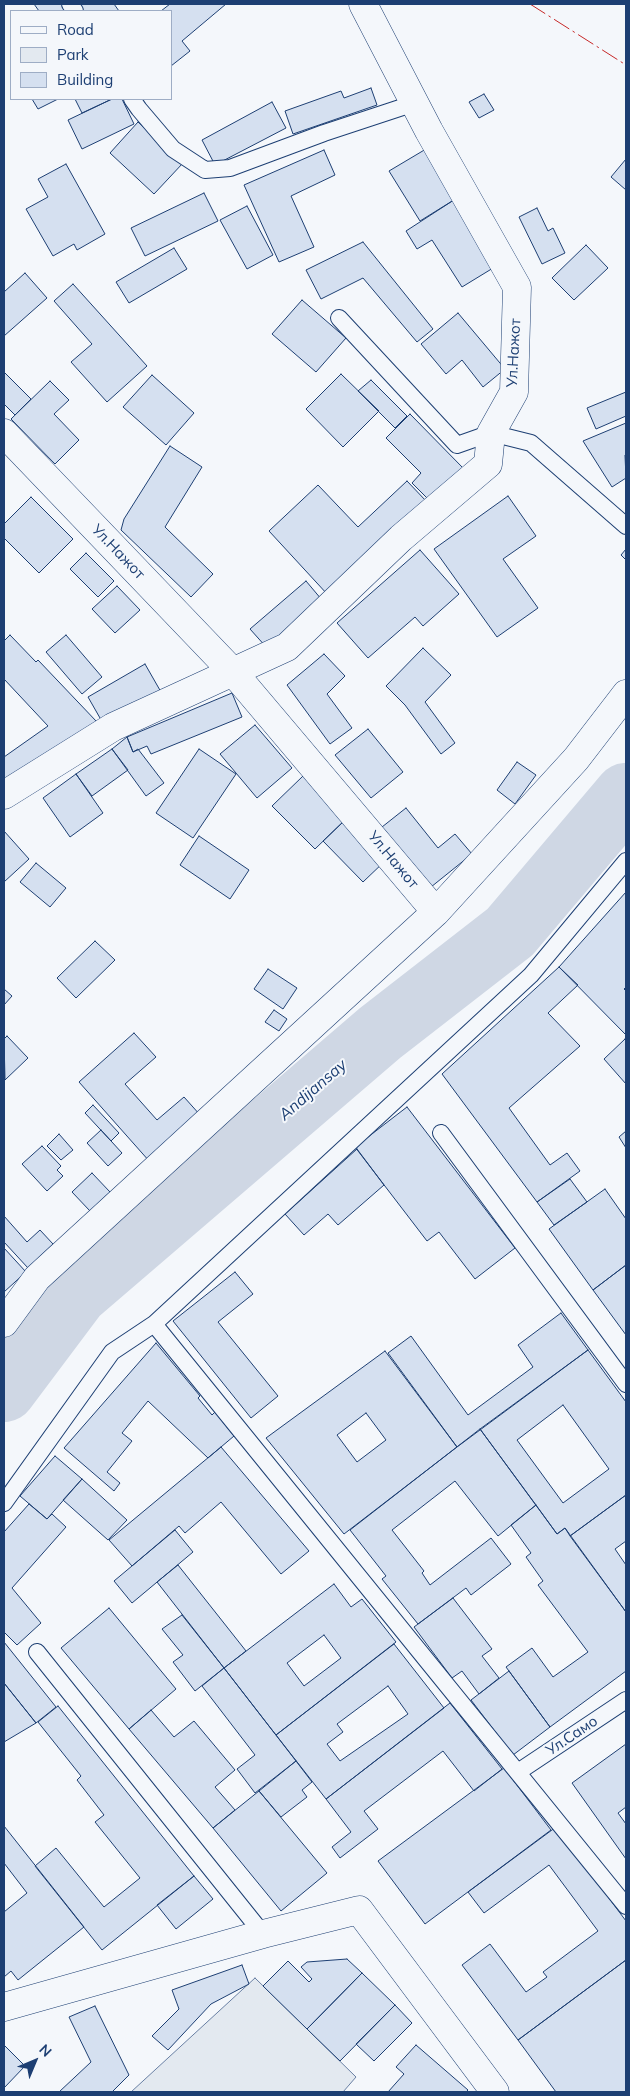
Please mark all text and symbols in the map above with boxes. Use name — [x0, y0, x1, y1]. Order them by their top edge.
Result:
legend — [10, 10, 172, 100]
text: Road — [57, 20, 94, 39]
text: Park — [57, 45, 89, 64]
text: Building — [57, 70, 113, 89]
street label: Ул.Нажот — [503, 318, 525, 388]
street label: Ул.Нажот — [87, 521, 149, 583]
street label: Ул.Нажот — [364, 828, 422, 892]
water label: Andijansay — [275, 1055, 351, 1125]
street label: Ул.Само — [543, 1712, 601, 1760]
north arrow — [10, 2036, 60, 2086]
text: N — [35, 2040, 56, 2060]

